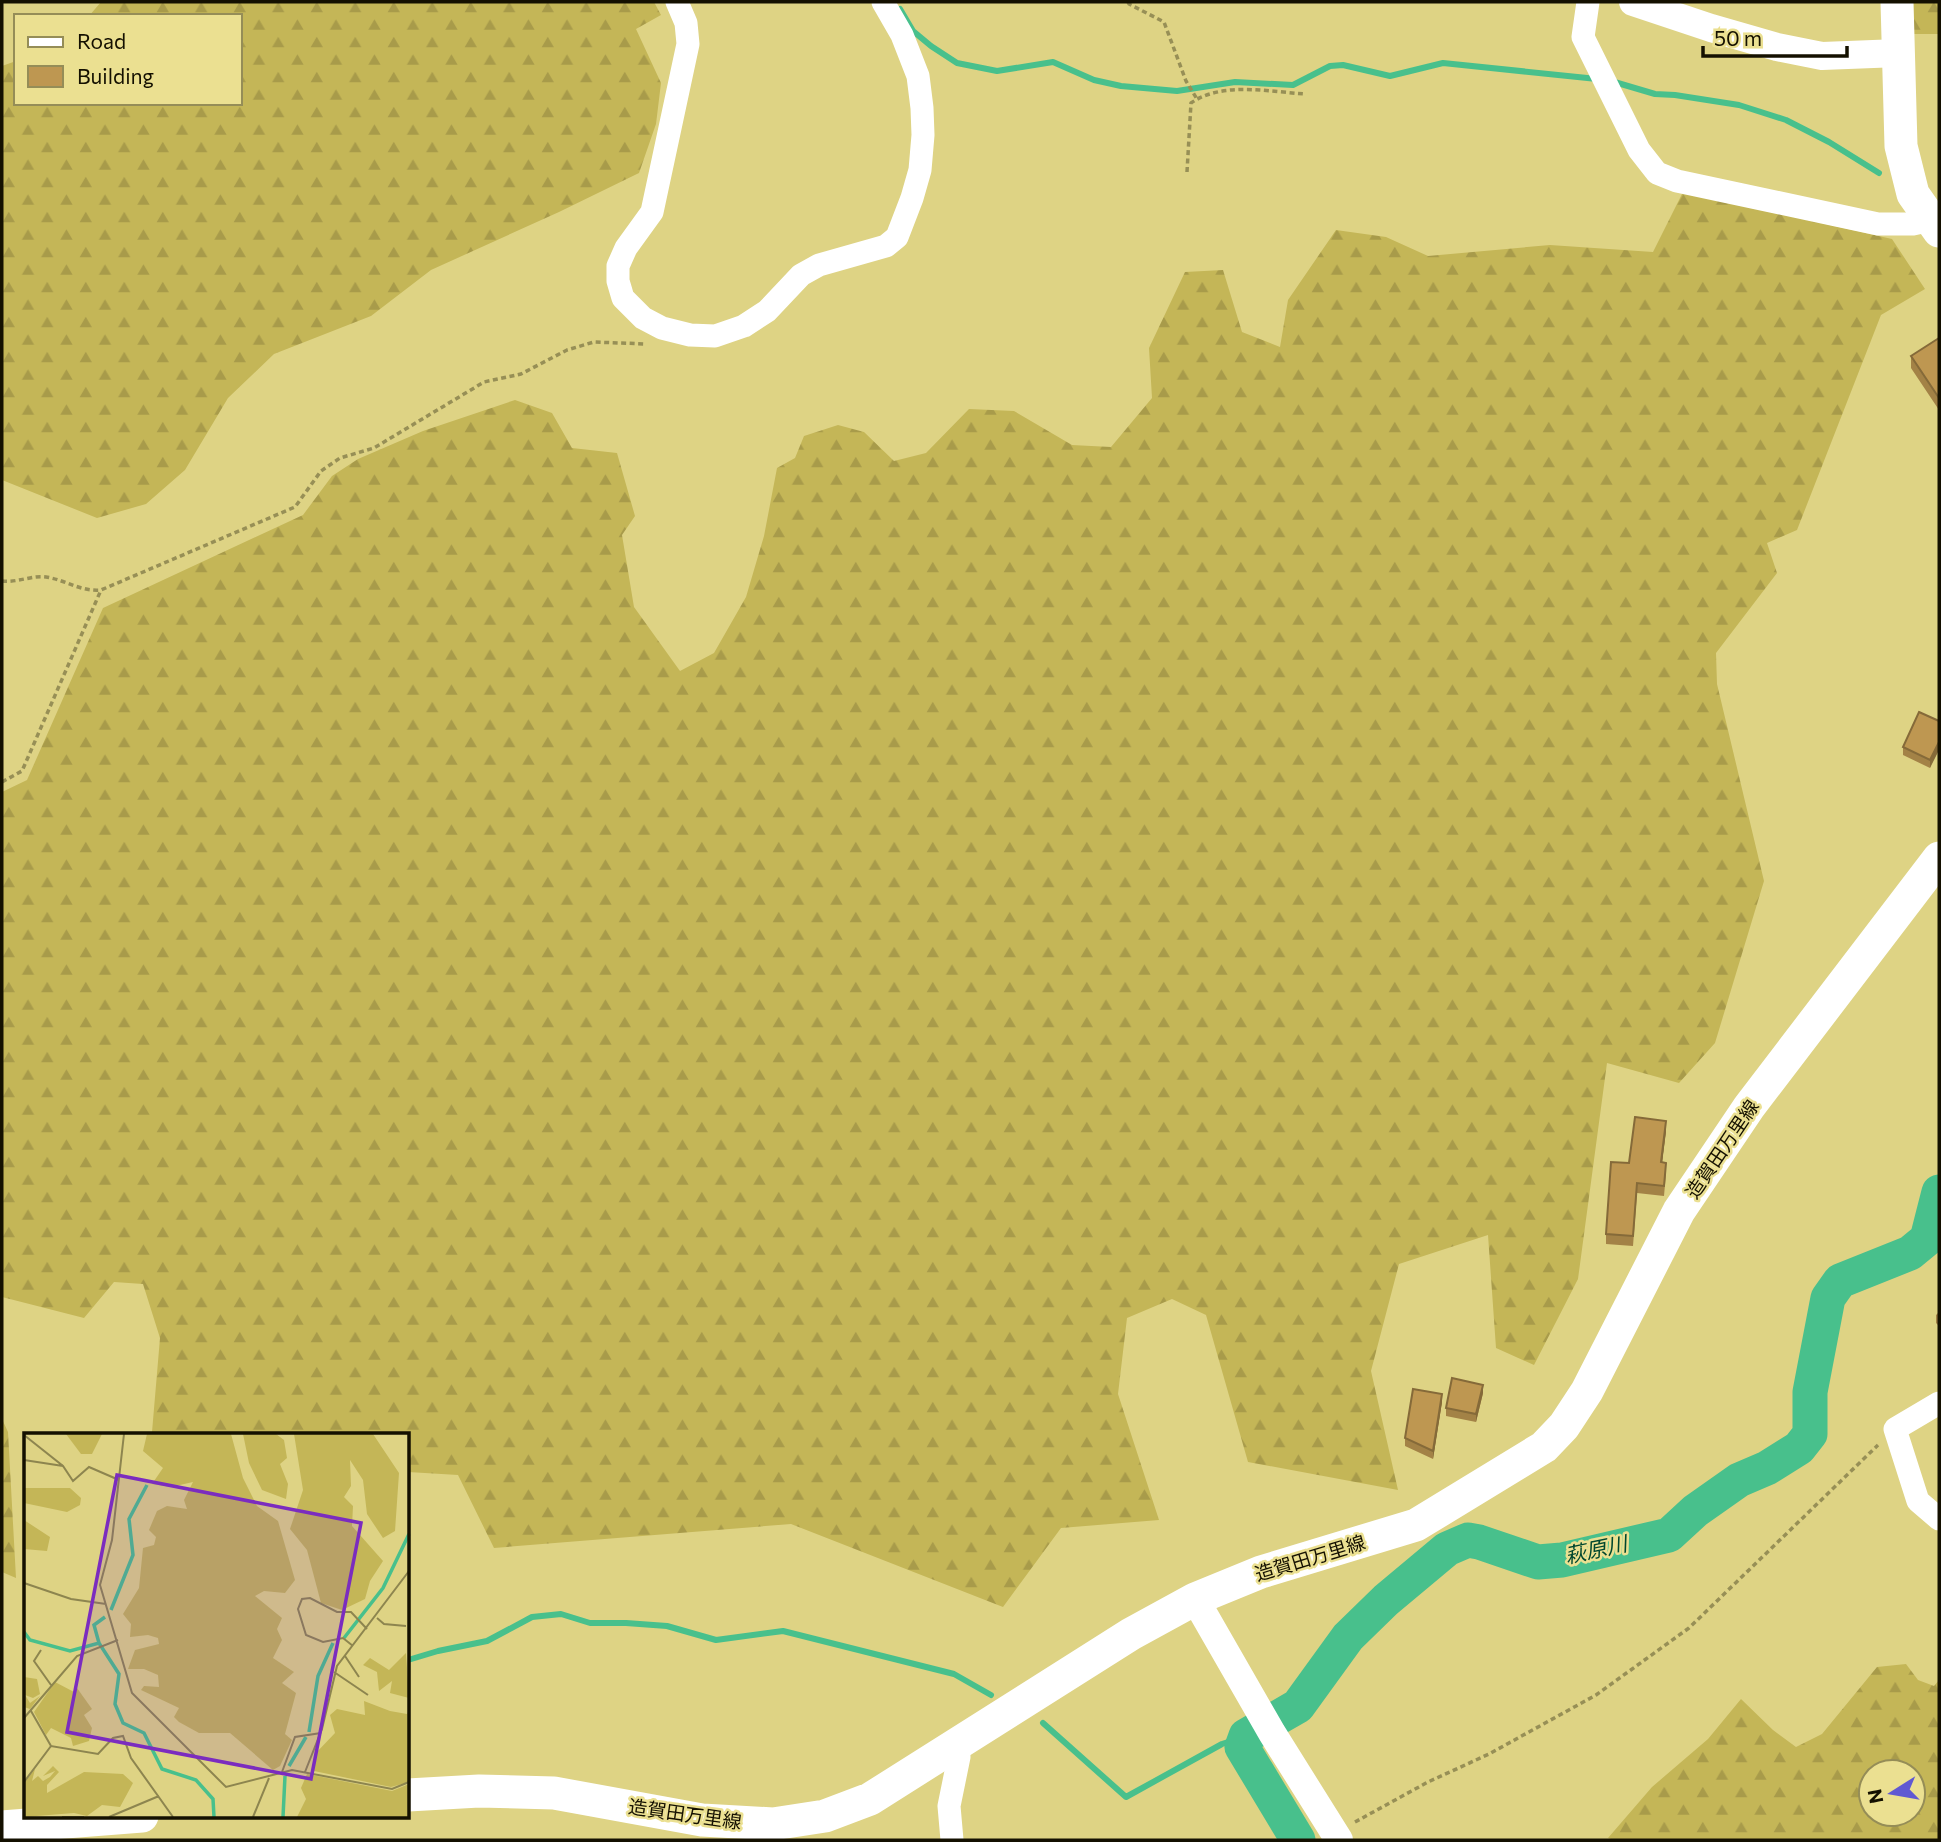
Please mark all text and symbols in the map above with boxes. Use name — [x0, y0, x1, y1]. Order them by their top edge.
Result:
legend — [14, 14, 242, 105]
scale bar — [1703, 14, 1846, 58]
text: 50 m — [1714, 25, 1762, 50]
text: Road — [77, 28, 126, 53]
text: Building — [77, 63, 154, 88]
street label: 造賀田万里線 — [1680, 1095, 1763, 1202]
inset map — [24, 1433, 410, 1818]
water label: 萩原川 — [1562, 1529, 1631, 1567]
street label: 造賀田万里線 — [1252, 1530, 1368, 1585]
north arrow — [1857, 1758, 1927, 1828]
text: N — [1862, 1787, 1887, 1806]
street label: 造賀田万里線 — [627, 1794, 743, 1833]

